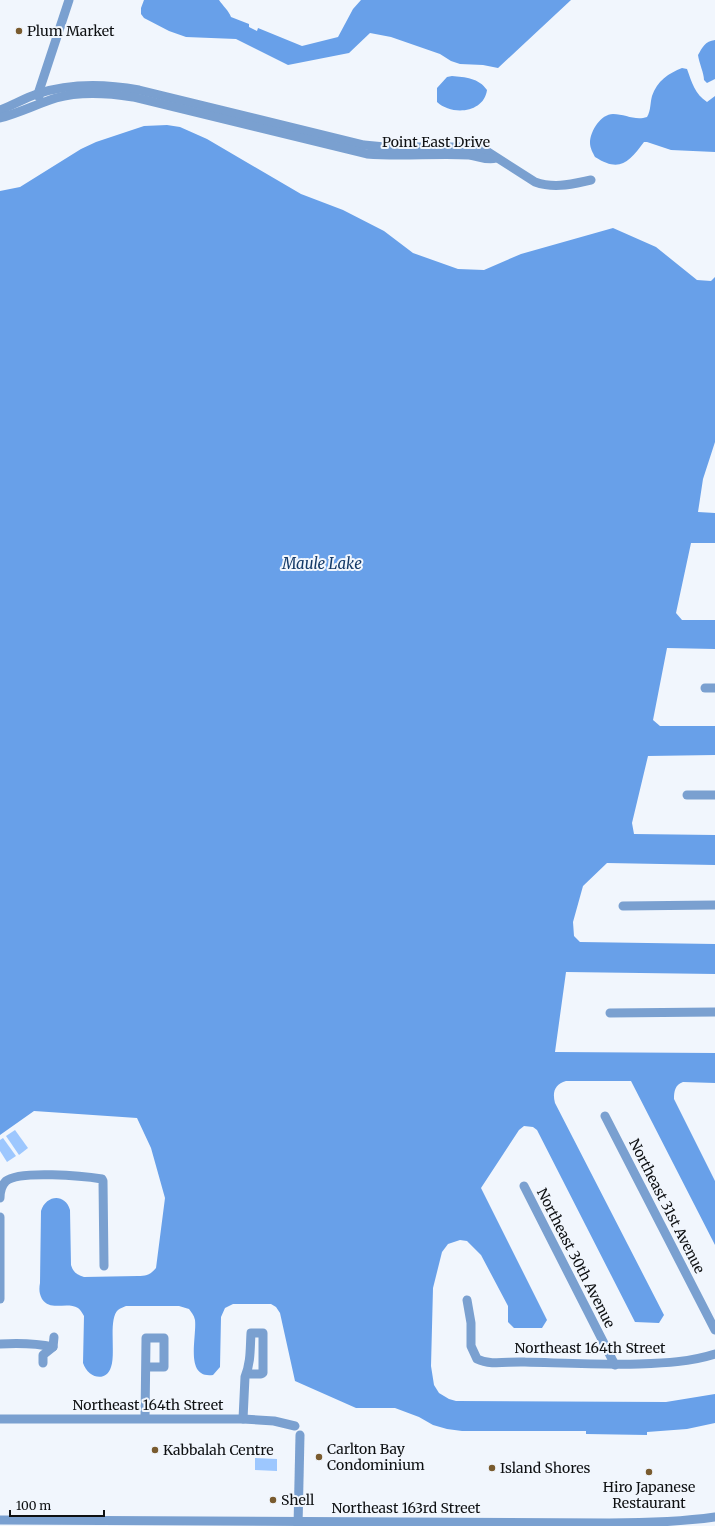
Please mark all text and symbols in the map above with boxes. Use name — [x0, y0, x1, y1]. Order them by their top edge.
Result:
place label: Plum Market — [27, 22, 115, 40]
marker: Plum Market — [14, 26, 24, 36]
street label: Point East Drive — [382, 133, 490, 151]
water label: Maule Lake — [281, 554, 362, 573]
street label: Northeast 31st Avenue — [625, 1136, 709, 1276]
street label: Northeast 30th Avenue — [533, 1185, 619, 1331]
street label: Northeast 164th Street — [515, 1339, 666, 1357]
street label: Northeast 164th Street — [73, 1396, 224, 1414]
place label: Carlton Bay Condominium — [327, 1440, 425, 1474]
place label: Kabbalah Centre — [163, 1441, 274, 1459]
marker: Kabbalah Centre — [150, 1445, 160, 1455]
marker: Carlton Bay Condominium — [314, 1452, 324, 1462]
place label: Island Shores — [500, 1459, 591, 1477]
marker: Island Shores — [487, 1463, 497, 1473]
marker: Hiro Japanese Restaurant — [644, 1467, 654, 1477]
place label: Hiro Japanese Restaurant — [603, 1478, 695, 1512]
place label: Shell — [281, 1491, 315, 1509]
scale bar — [10, 1492, 104, 1518]
marker: Shell — [268, 1495, 278, 1505]
text: 100 m — [16, 1498, 51, 1513]
street label: Northeast 163rd Street — [332, 1499, 481, 1517]

